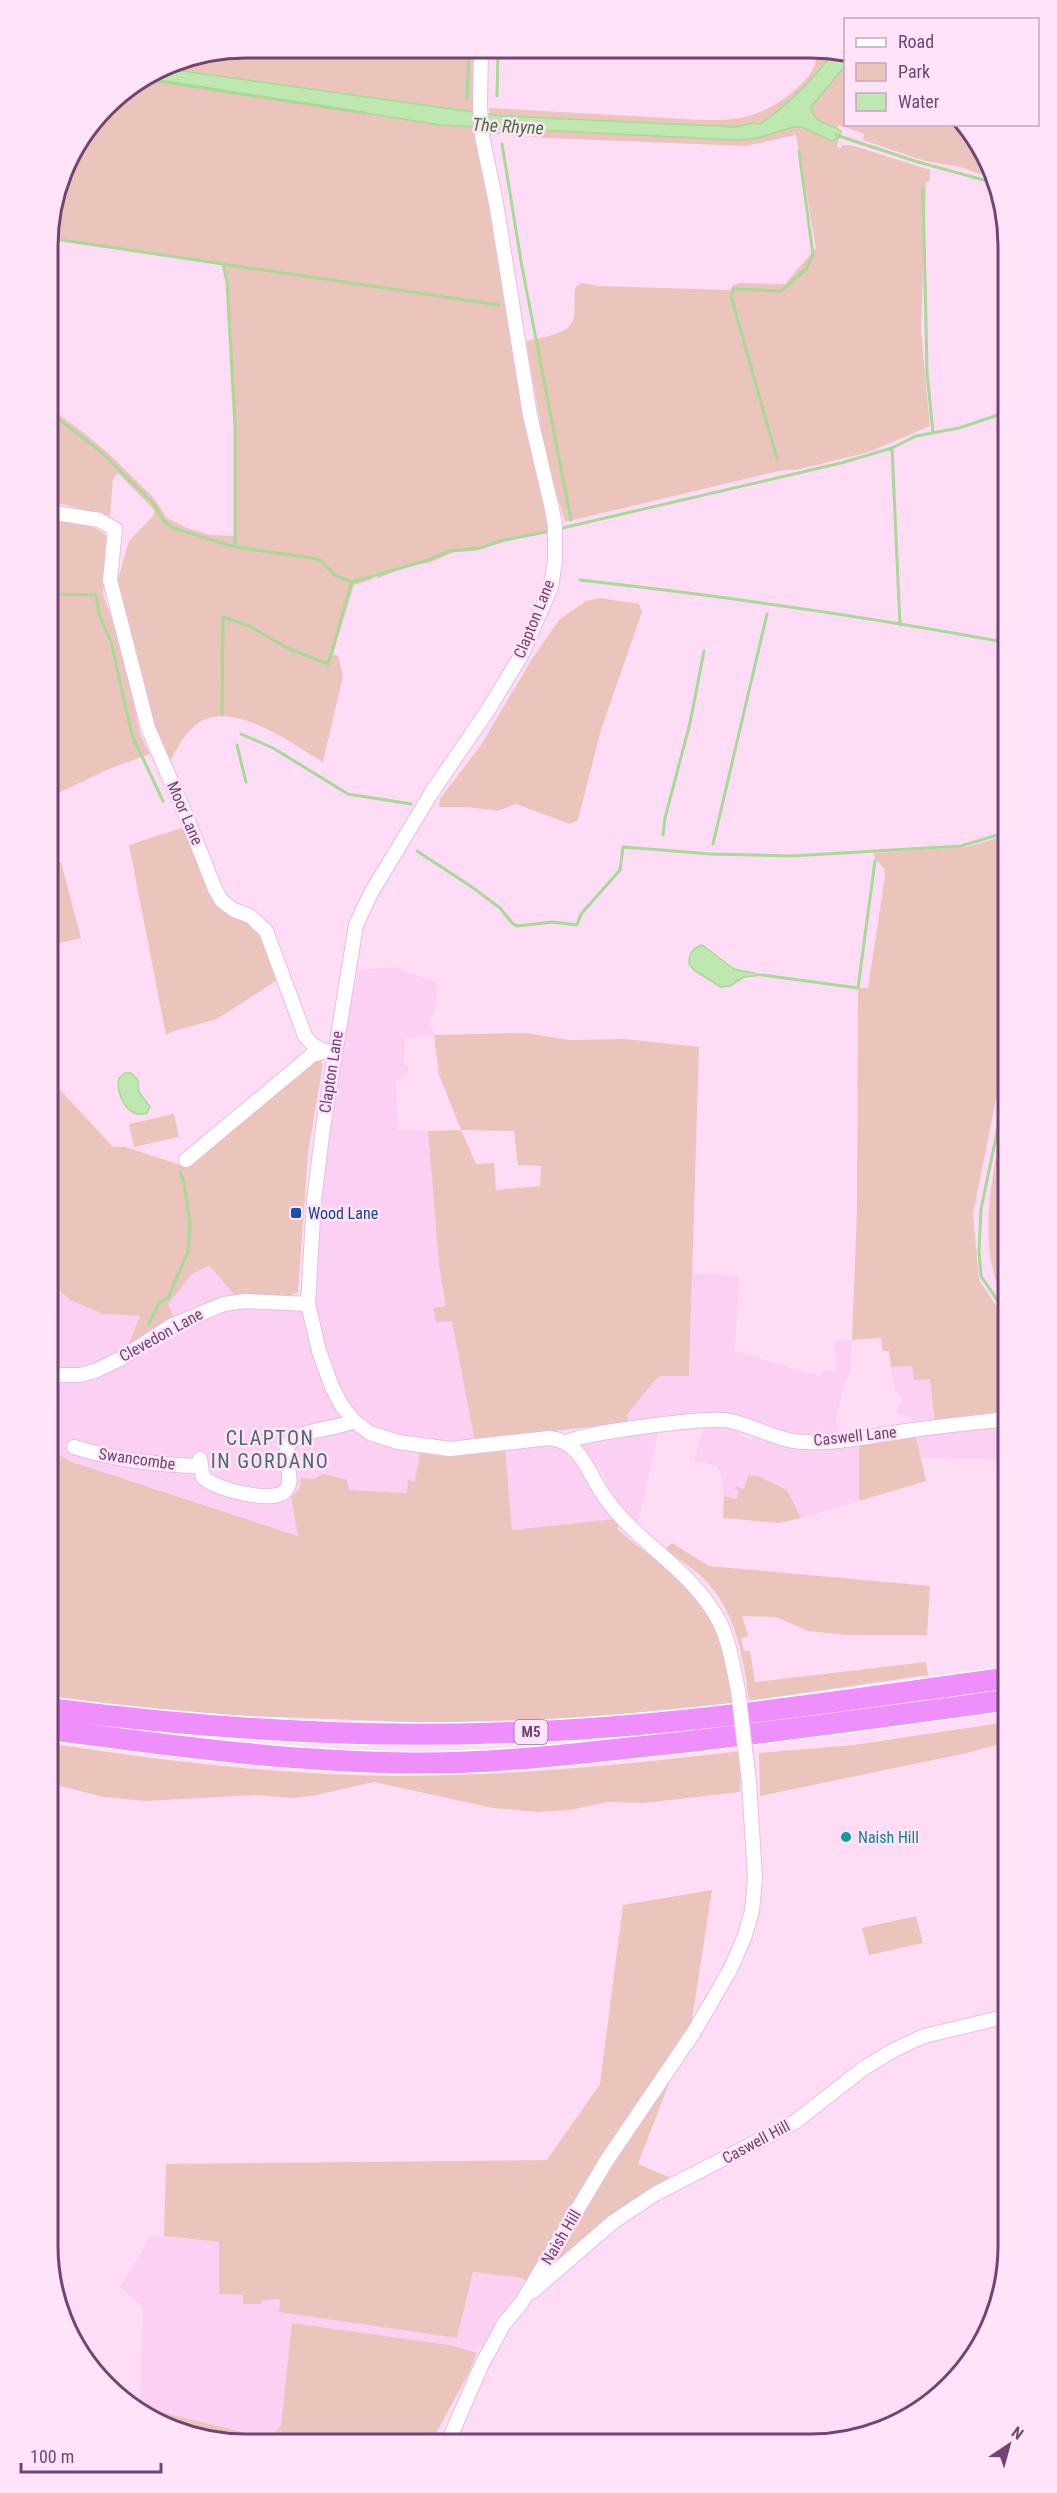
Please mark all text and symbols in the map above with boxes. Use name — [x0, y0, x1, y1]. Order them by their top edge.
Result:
legend — [844, 18, 1039, 126]
text: Road — [898, 31, 934, 52]
text: Park — [898, 61, 930, 82]
text: Water — [898, 91, 940, 112]
water label: The Rhyne — [472, 114, 544, 138]
street label: Clapton Lane — [510, 577, 558, 661]
street label: Moor Lane — [163, 778, 207, 848]
street label: Clapton Lane — [315, 1030, 347, 1114]
place label: Wood Lane — [308, 1204, 378, 1223]
marker: Wood Lane — [289, 1206, 303, 1220]
street label: Clevedon Lane — [116, 1304, 206, 1366]
street label: Caswell Lane — [813, 1422, 897, 1450]
district label: CLAPTON IN GORDANO — [211, 1426, 329, 1473]
street label: Swancombe — [98, 1444, 176, 1474]
road number: M5 — [514, 1720, 548, 1744]
place label: Naish Hill — [858, 1828, 919, 1847]
marker: Naish Hill — [839, 1830, 853, 1844]
street label: Caswell Hill — [719, 2116, 793, 2168]
street label: Naish Hill — [537, 2206, 585, 2268]
north arrow — [979, 2415, 1039, 2475]
text: N — [1008, 2423, 1027, 2444]
scale bar — [21, 2436, 160, 2474]
text: 100 m — [30, 2446, 74, 2467]

